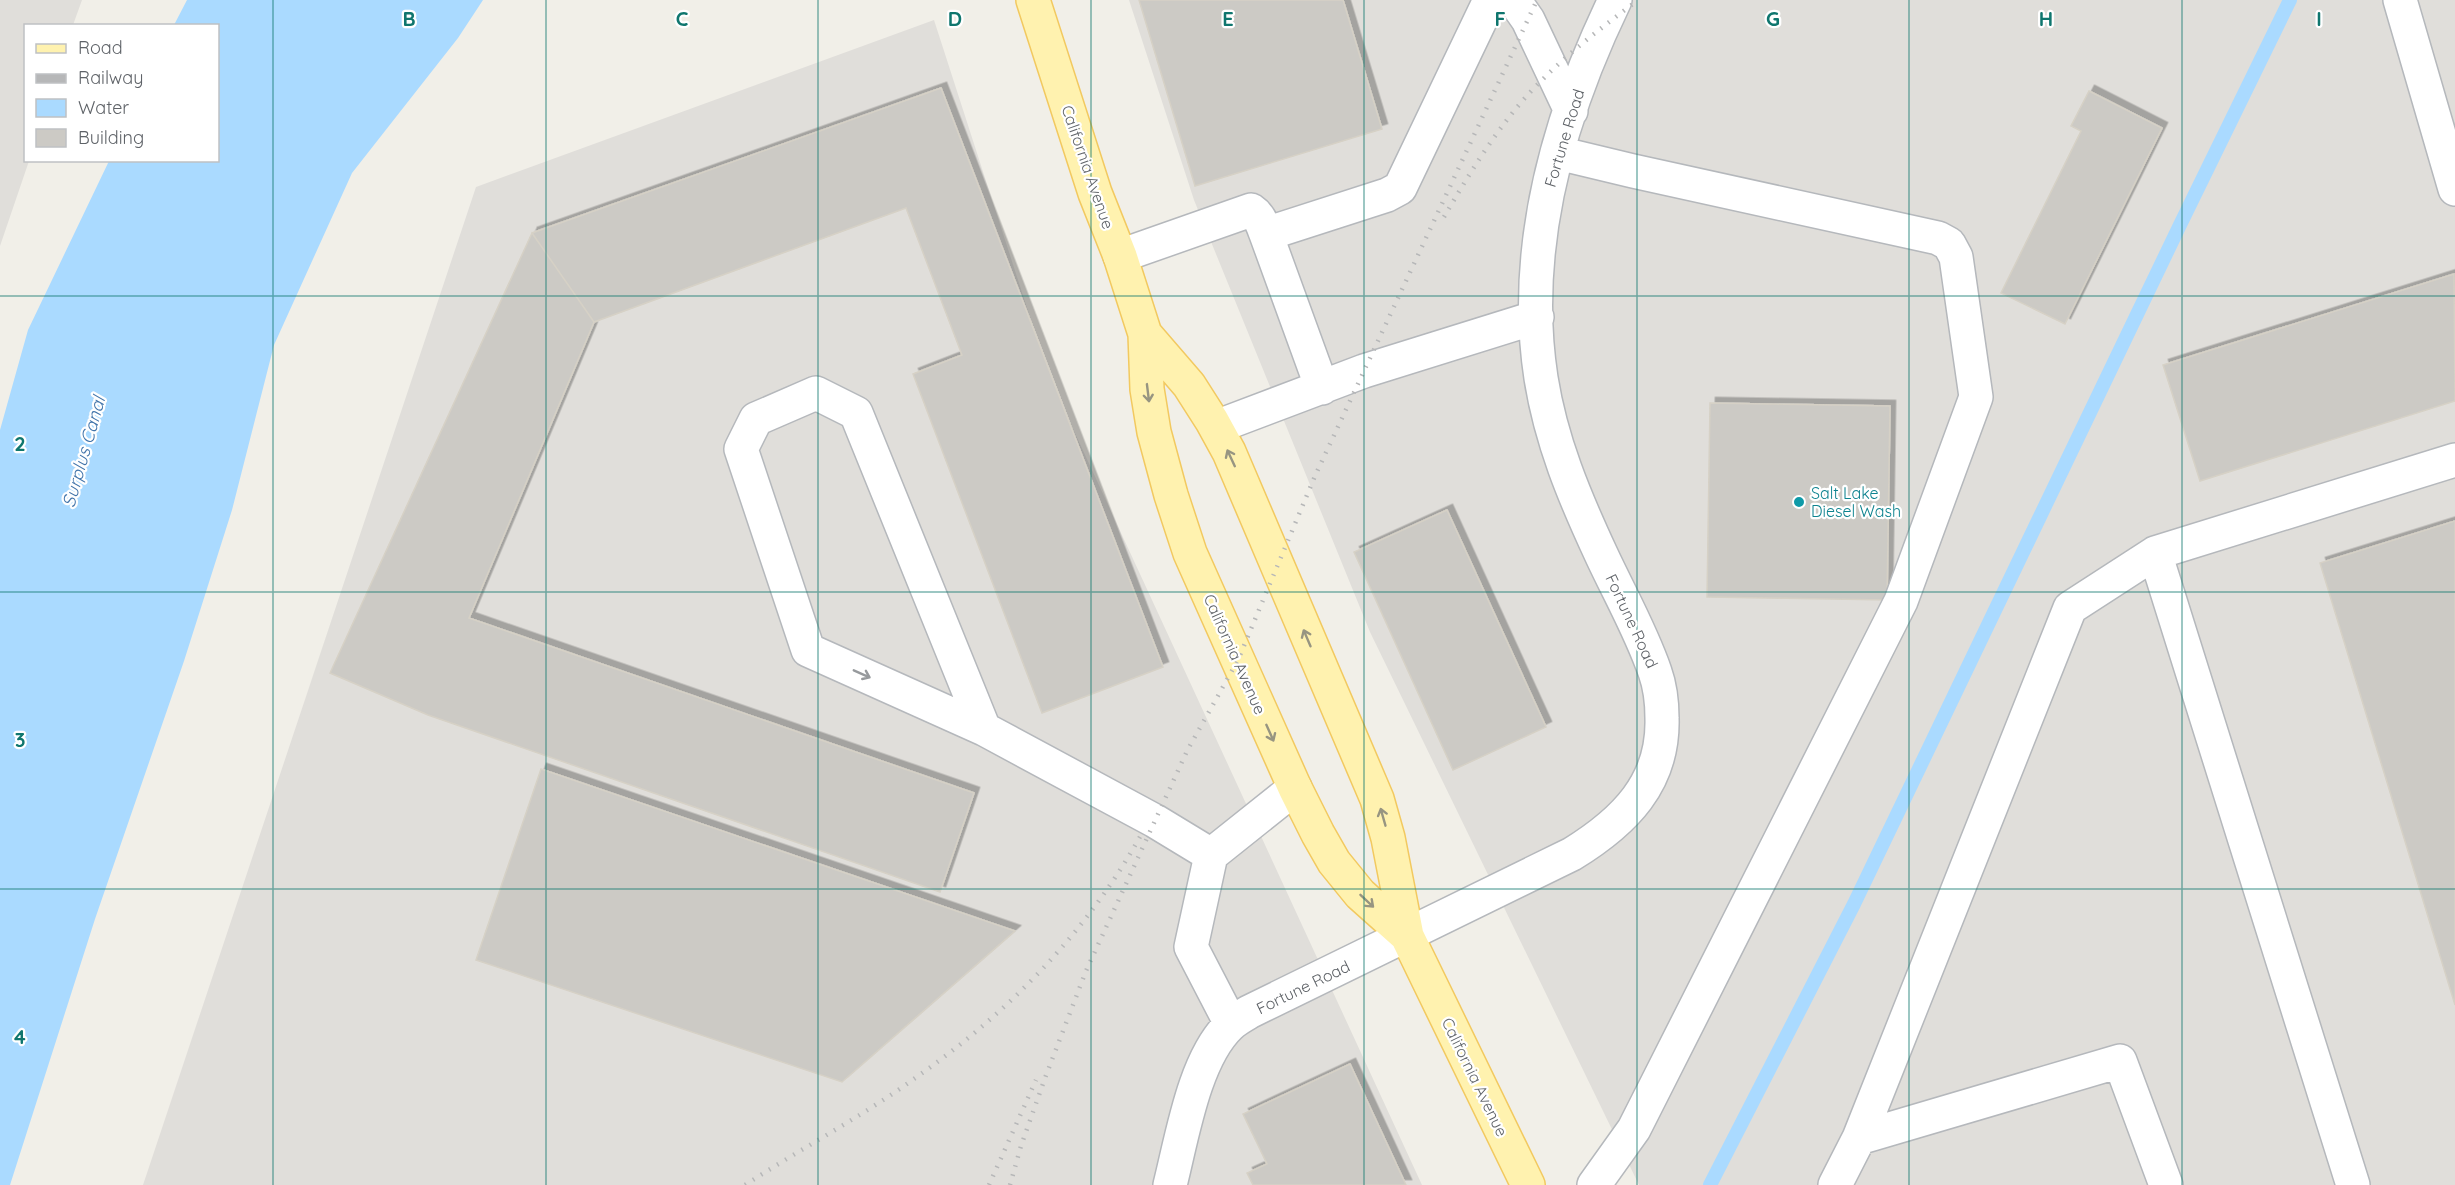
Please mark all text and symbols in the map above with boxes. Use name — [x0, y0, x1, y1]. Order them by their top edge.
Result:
text: B — [402, 6, 416, 31]
text: C — [676, 6, 689, 31]
text: D — [948, 6, 962, 31]
text: E — [1222, 6, 1234, 31]
text: F — [1494, 6, 1506, 31]
text: G — [1766, 6, 1780, 31]
text: H — [2039, 6, 2053, 31]
text: I — [2316, 6, 2322, 31]
legend — [24, 24, 219, 162]
text: Road — [78, 36, 123, 59]
text: Railway — [78, 66, 144, 89]
street label: Fortune Road — [1540, 87, 1588, 189]
text: Water — [78, 96, 129, 119]
street label: California Avenue — [1057, 102, 1119, 232]
text: Building — [78, 126, 144, 149]
one-way arrow — [1143, 382, 1154, 402]
water label: Surplus Canal — [57, 392, 111, 510]
text: 2 — [14, 431, 26, 456]
one-way arrow — [1225, 450, 1237, 468]
place label: Salt Lake Diesel Wash — [1811, 483, 1901, 521]
marker: Salt Lake Diesel Wash — [1792, 495, 1806, 509]
street label: Fortune Road — [1601, 571, 1663, 671]
street label: California Avenue — [1199, 591, 1271, 717]
one-way arrow — [1301, 629, 1312, 647]
one-way arrow — [852, 669, 870, 681]
one-way arrow — [1266, 724, 1277, 742]
text: 3 — [15, 727, 25, 752]
one-way arrow — [1377, 808, 1388, 827]
one-way arrow — [1359, 893, 1374, 907]
street label: Fortune Road — [1253, 956, 1353, 1018]
street label: California Avenue — [1438, 1014, 1512, 1140]
text: 4 — [14, 1024, 26, 1049]

